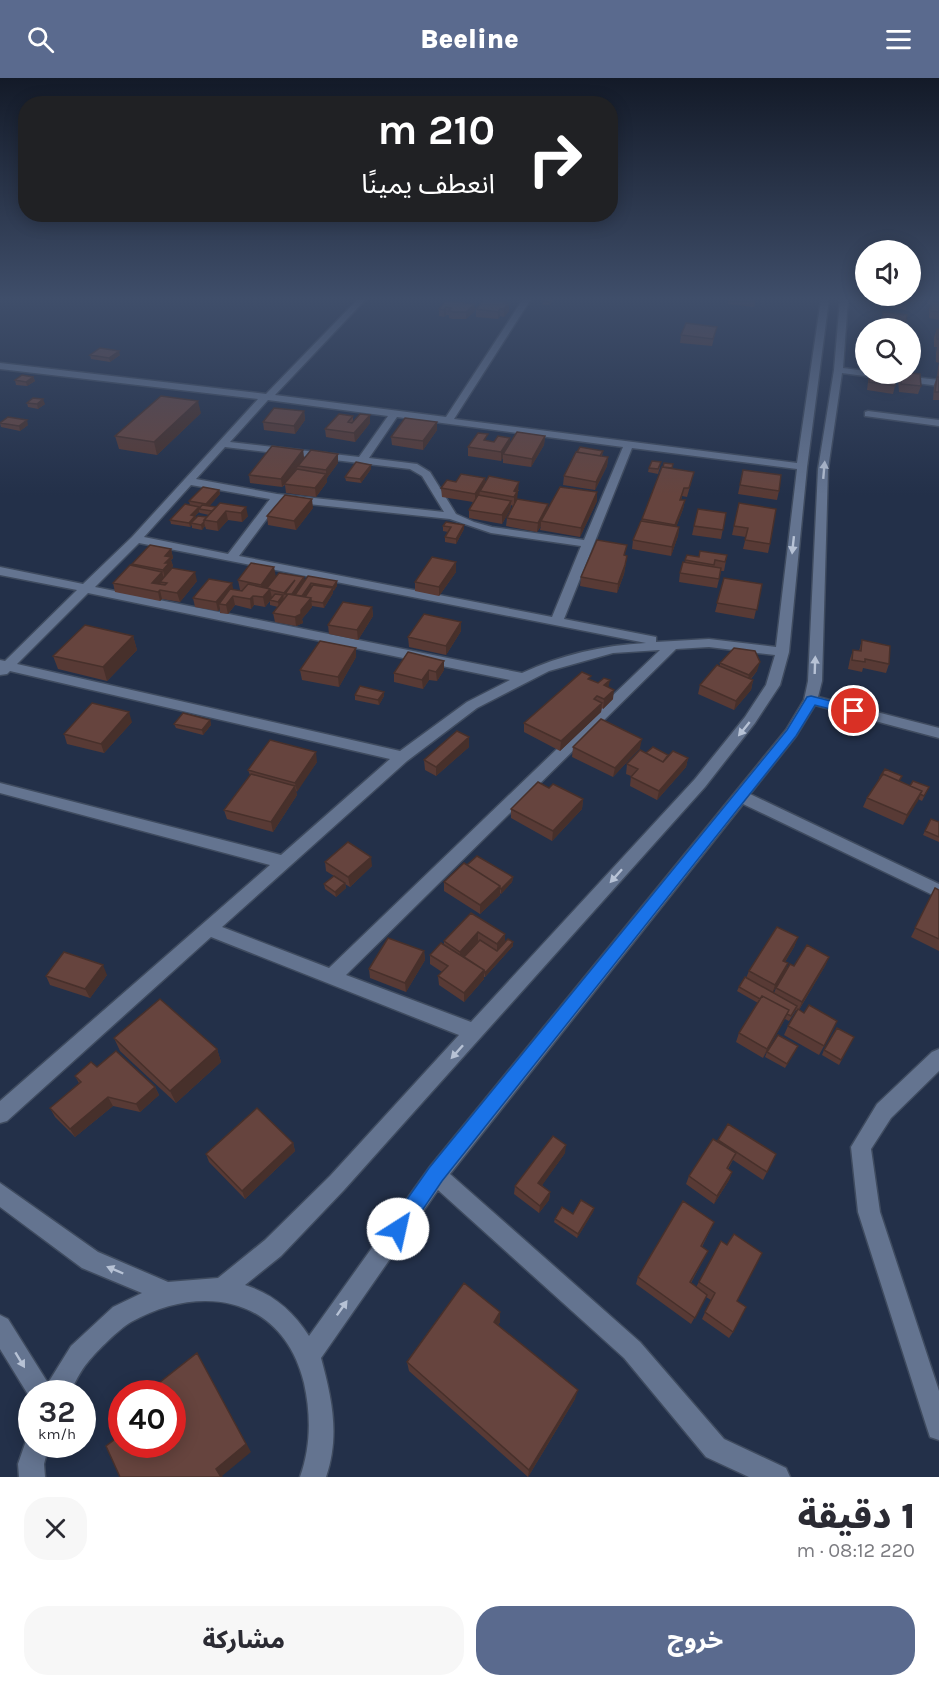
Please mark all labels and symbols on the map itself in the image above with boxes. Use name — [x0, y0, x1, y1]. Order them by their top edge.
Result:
one-way arrow — [819, 461, 829, 480]
one-way arrow — [789, 535, 798, 554]
one-way arrow — [811, 655, 820, 674]
pin — [828, 685, 879, 736]
one-way arrow — [738, 721, 750, 736]
one-way arrow — [610, 868, 623, 883]
one-way arrow — [450, 1044, 464, 1059]
position arrow — [366, 1197, 430, 1261]
one-way arrow — [105, 1265, 123, 1275]
one-way arrow — [336, 1301, 348, 1317]
one-way arrow — [15, 1352, 26, 1368]
speed limit sign: 40 — [108, 1380, 186, 1458]

